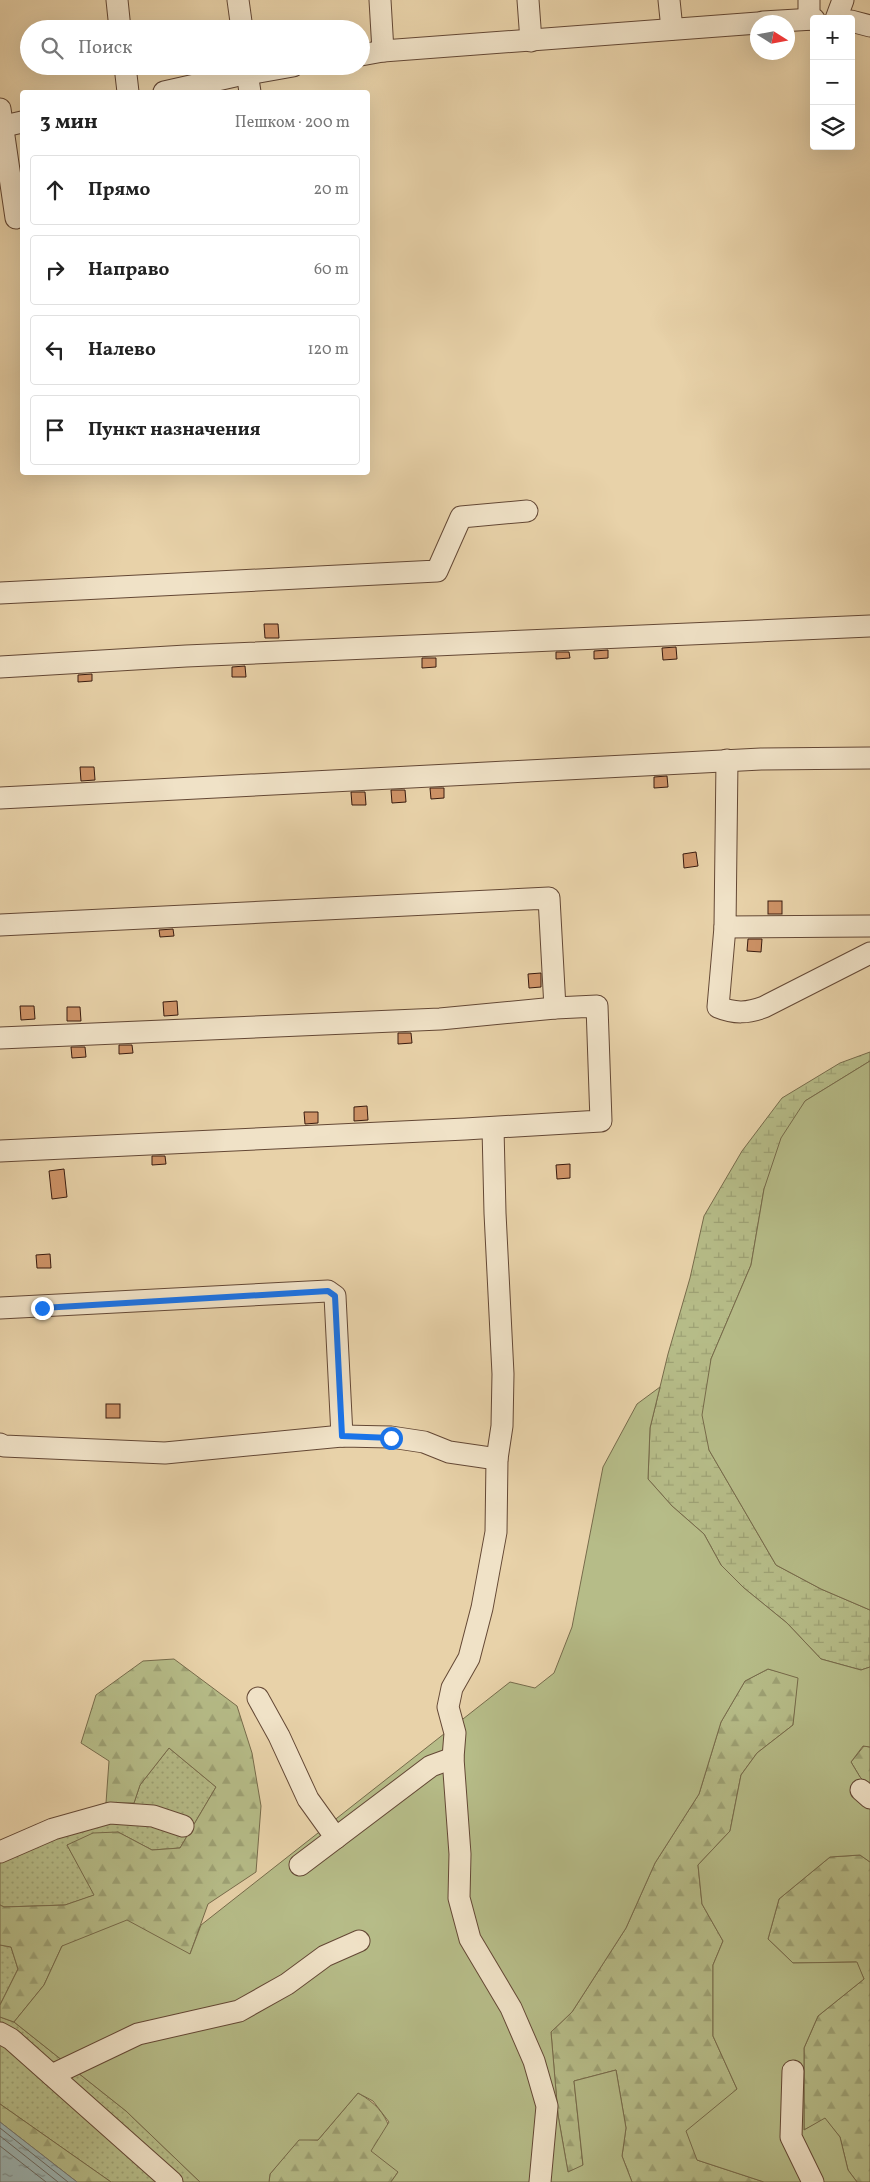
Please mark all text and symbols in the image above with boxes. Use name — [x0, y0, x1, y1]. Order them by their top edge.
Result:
north arrow — [750, 15, 795, 60]
map controls — [810, 15, 855, 150]
button: + — [810, 15, 855, 60]
search box — [20, 20, 370, 75]
icon: search — [38, 34, 66, 62]
text: Поиск — [78, 35, 132, 61]
button: − — [810, 60, 855, 105]
button: layers — [810, 105, 855, 150]
text: 3 мин — [40, 108, 98, 137]
text: Пешком · 200 m — [235, 112, 350, 134]
icon: ahead — [41, 176, 69, 204]
text: Прямо — [88, 177, 150, 203]
text: 20 m — [314, 179, 349, 201]
icon: right — [41, 256, 69, 284]
text: Направо — [88, 257, 170, 283]
text: 60 m — [314, 259, 349, 281]
icon: left — [41, 336, 69, 364]
text: Налево — [88, 337, 156, 363]
text: 120 m — [307, 339, 349, 361]
icon: arrive — [41, 416, 69, 444]
text: Пункт назначения — [88, 417, 261, 443]
route end — [31, 1297, 54, 1320]
route start — [380, 1427, 403, 1450]

